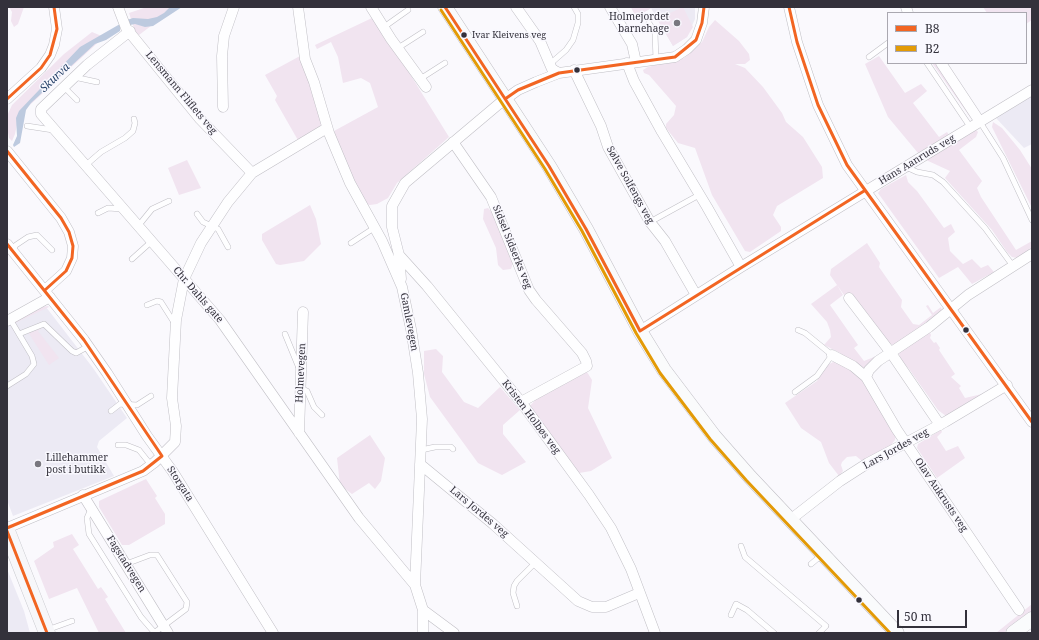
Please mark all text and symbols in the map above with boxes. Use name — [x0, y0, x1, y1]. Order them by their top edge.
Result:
place label: Holmejordet barnehage — [609, 11, 669, 34]
legend — [887, 12, 1027, 64]
marker: Holmejordet barnehage — [672, 18, 682, 28]
text: B8 — [925, 20, 940, 37]
marker: Ivar Kleivens veg — [459, 30, 469, 40]
place label: Ivar Kleivens veg — [472, 30, 546, 40]
text: B2 — [925, 40, 940, 57]
street label: Lensmann Fliflets veg — [143, 49, 219, 137]
water label: Skurva — [37, 61, 73, 95]
unlabelled marker — [572, 65, 582, 75]
street label: Hans Aanruds veg — [877, 132, 957, 188]
street label: Sølve Solfengs veg — [604, 144, 656, 226]
street label: Sidsel Sidserks veg — [490, 203, 534, 291]
street label: Chr. Dahls gate — [170, 265, 226, 325]
street label: Gamlevegen — [397, 292, 421, 352]
unlabelled marker — [961, 325, 971, 335]
street label: Holmevegen — [293, 343, 309, 403]
street label: Kristen Holbøs veg — [499, 378, 563, 456]
street label: Lars Jordes veg — [861, 426, 931, 472]
place label: Lillehammer post i butikk — [46, 452, 108, 476]
street label: Olav Aukrusts veg — [912, 456, 970, 534]
marker: Lillehammer post i butikk — [33, 459, 43, 469]
street label: Storgata — [164, 464, 196, 504]
street label: Lars Jordes veg — [447, 484, 511, 540]
street label: Fagstadvegen — [104, 533, 148, 595]
unlabelled marker — [854, 595, 864, 605]
scale bar — [899, 602, 969, 628]
text: 50 m — [904, 608, 932, 625]

